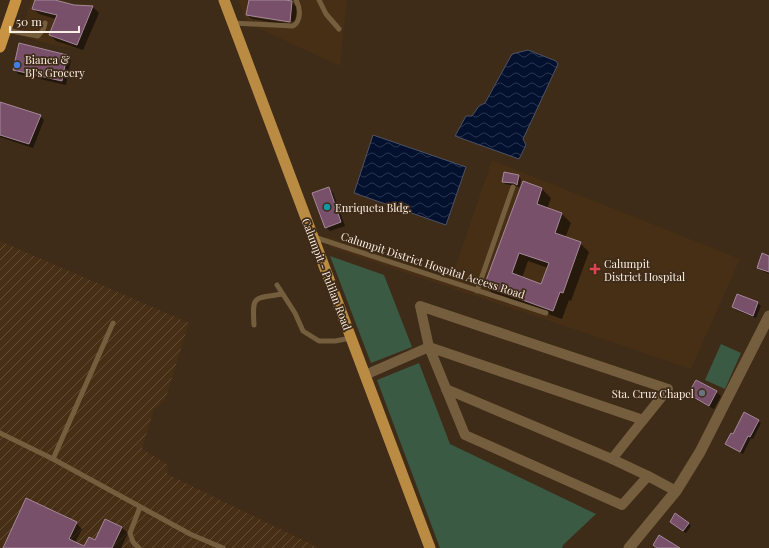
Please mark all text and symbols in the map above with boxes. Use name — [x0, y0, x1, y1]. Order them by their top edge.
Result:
scale bar — [10, 8, 79, 34]
text: 50 m — [16, 13, 42, 29]
place label: Bianca & BJ's Grocery — [25, 52, 85, 80]
marker: Bianca & BJ's Grocery — [12, 60, 22, 70]
place label: Enriqueta Bldg. — [335, 200, 412, 215]
marker: Enriqueta Bldg. — [322, 202, 332, 212]
street label: Calumpit - Pulilan Road — [299, 216, 356, 333]
street label: Calumpit District Hospital Access Road — [339, 228, 528, 302]
place label: Calumpit District Hospital — [604, 256, 685, 284]
marker: Calumpit District Hospital — [589, 263, 601, 275]
place label: Sta. Cruz Chapel — [612, 386, 694, 401]
marker: Sta. Cruz Chapel — [697, 388, 707, 398]

